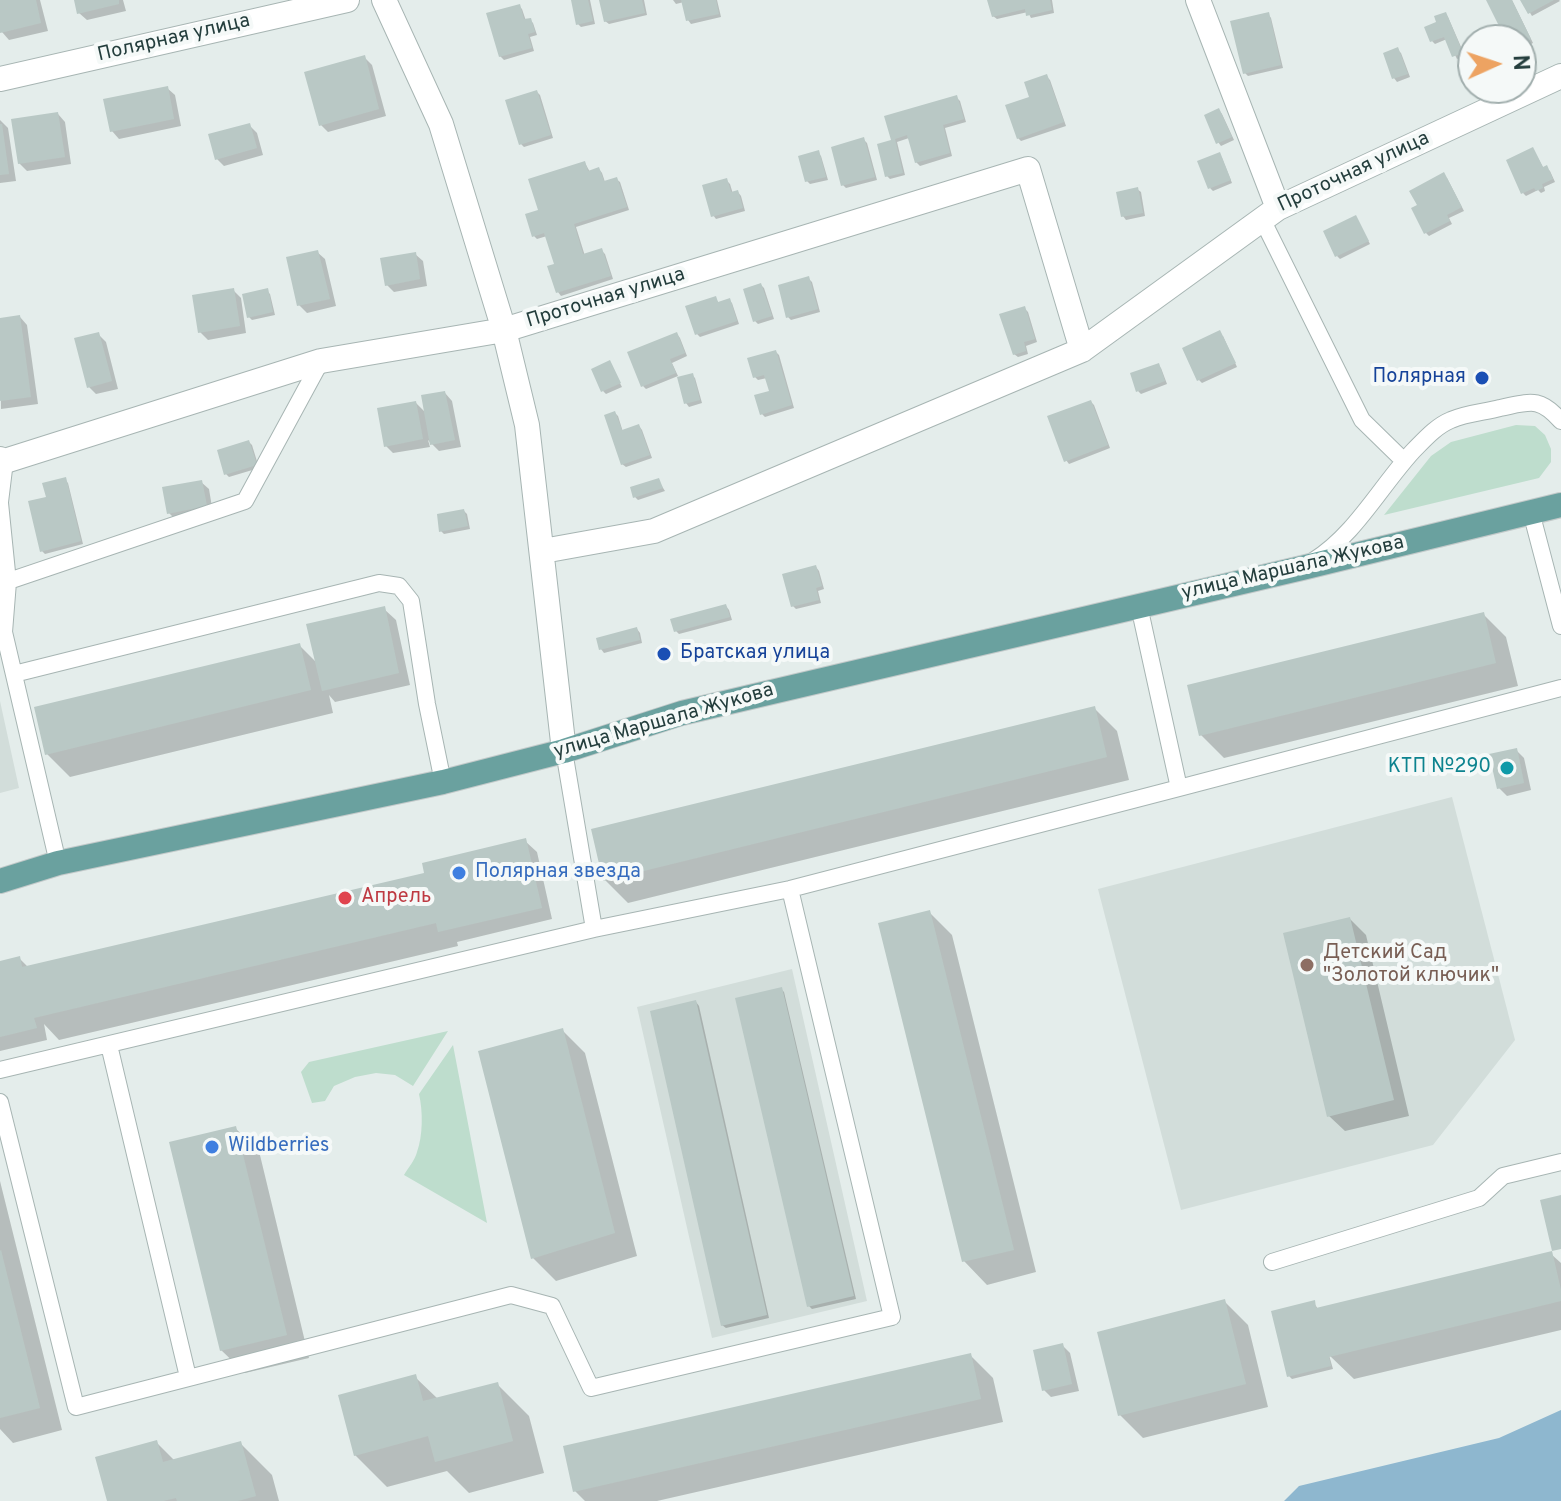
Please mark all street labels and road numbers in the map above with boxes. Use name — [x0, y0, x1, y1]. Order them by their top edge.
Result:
street label: Полярная улица — [95, 10, 253, 68]
street label: Проточная улица — [1274, 127, 1434, 219]
street label: Проточная улица — [524, 263, 688, 335]
street label: улица Маршала Жукова — [1179, 532, 1407, 606]
street label: улица Маршала Жукова — [551, 679, 777, 765]

